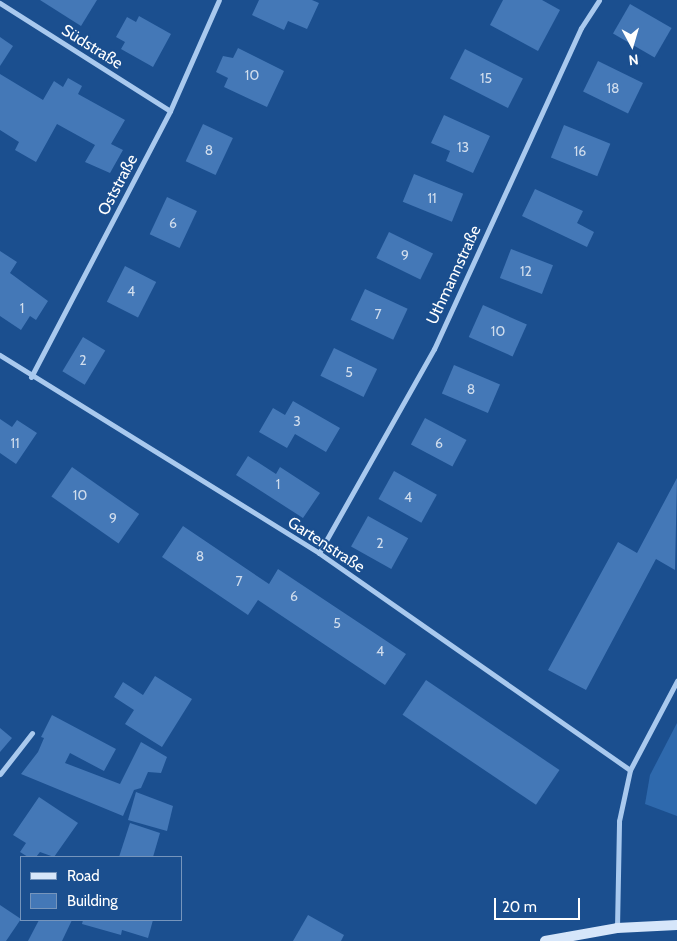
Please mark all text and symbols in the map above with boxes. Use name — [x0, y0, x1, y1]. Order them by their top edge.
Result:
north arrow — [607, 20, 657, 70]
street label: Südstraße — [58, 21, 126, 73]
text: N — [628, 50, 639, 69]
house number: 10 — [245, 67, 259, 83]
house number: 15 — [480, 70, 492, 86]
house number: 18 — [606, 80, 620, 96]
house number: 13 — [457, 139, 469, 155]
house number: 8 — [205, 142, 213, 158]
house number: 16 — [574, 143, 586, 159]
street label: Oststraße — [94, 151, 142, 219]
house number: 11 — [427, 190, 437, 206]
house number: 6 — [169, 215, 177, 231]
street label: Uthmannstraße — [423, 222, 485, 328]
house number: 9 — [401, 247, 409, 263]
house number: 12 — [520, 263, 532, 279]
house number: 4 — [127, 283, 135, 299]
house number: 1 — [20, 300, 24, 316]
house number: 7 — [374, 306, 382, 322]
house number: 10 — [491, 323, 505, 339]
house number: 2 — [79, 352, 87, 368]
house number: 5 — [345, 364, 353, 380]
house number: 8 — [467, 381, 475, 397]
house number: 3 — [293, 413, 301, 429]
house number: 11 — [10, 435, 20, 451]
house number: 6 — [435, 435, 443, 451]
house number: 1 — [276, 476, 280, 492]
house number: 10 — [73, 487, 87, 503]
house number: 4 — [404, 489, 412, 505]
house number: 9 — [109, 510, 117, 526]
street label: Gartenstraße — [284, 513, 368, 577]
house number: 2 — [376, 535, 384, 551]
house number: 8 — [196, 548, 204, 564]
house number: 7 — [235, 573, 243, 589]
house number: 6 — [290, 588, 298, 604]
house number: 5 — [333, 615, 341, 631]
house number: 4 — [376, 643, 384, 659]
legend — [20, 856, 182, 921]
text: Road — [67, 867, 100, 885]
scale bar — [497, 888, 583, 920]
text: Building — [67, 892, 118, 910]
text: 20 m — [502, 898, 537, 916]

